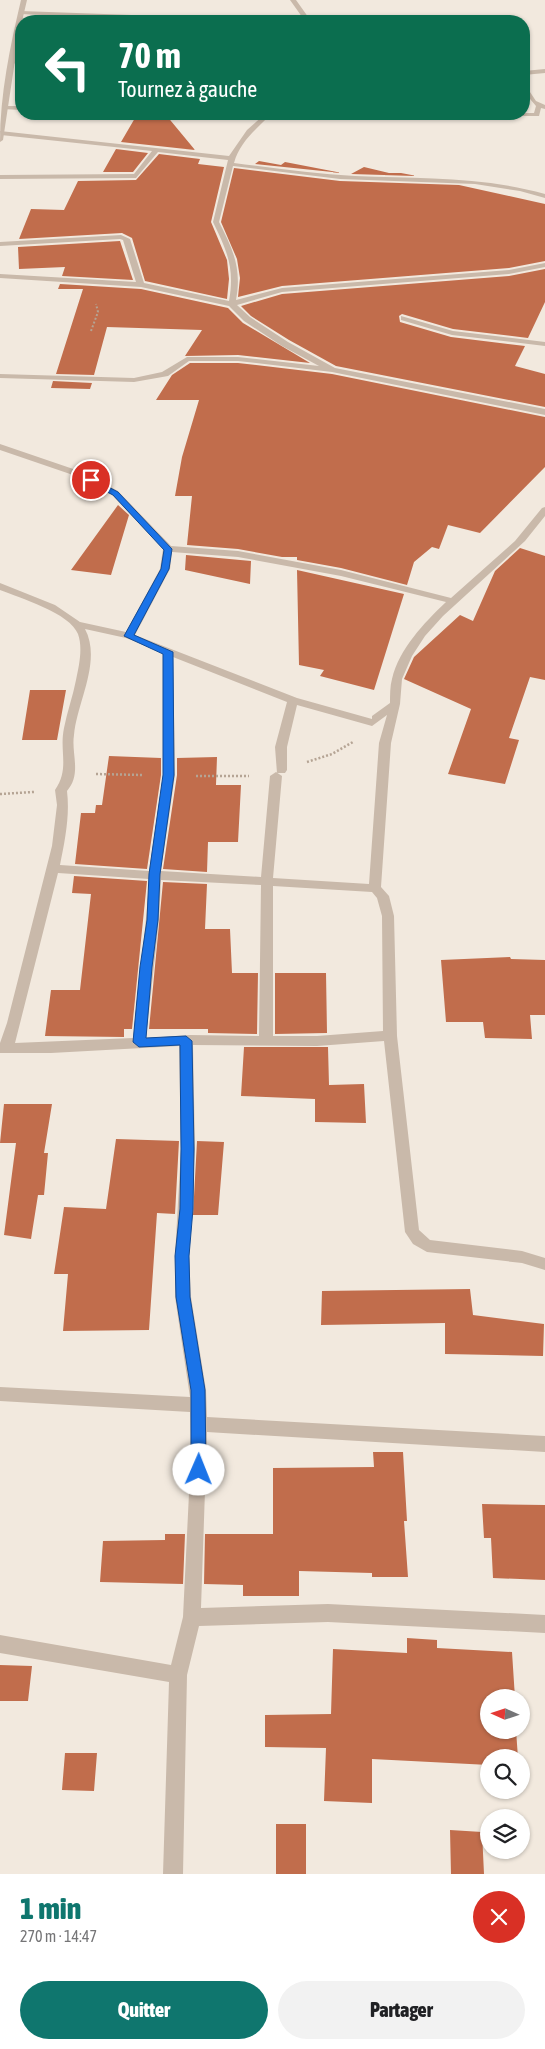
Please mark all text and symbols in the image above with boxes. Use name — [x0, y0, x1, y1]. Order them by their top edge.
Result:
icon: left — [35, 35, 100, 100]
text: 70 m — [118, 35, 181, 75]
text: Tournez à gauche — [118, 76, 257, 102]
pin — [70, 459, 112, 501]
icon: arrive — [77, 466, 105, 494]
position arrow — [172, 1443, 224, 1495]
north arrow — [480, 1689, 530, 1739]
map controls — [480, 1689, 530, 1859]
button: search — [480, 1749, 530, 1799]
button: layers — [480, 1809, 530, 1859]
text: 1 min — [20, 1891, 81, 1925]
button: close — [473, 1891, 525, 1943]
text: 270 m · 14:47 — [20, 1927, 97, 1945]
button: Quitter — [20, 1981, 268, 2039]
button: Partager — [278, 1981, 525, 2039]

